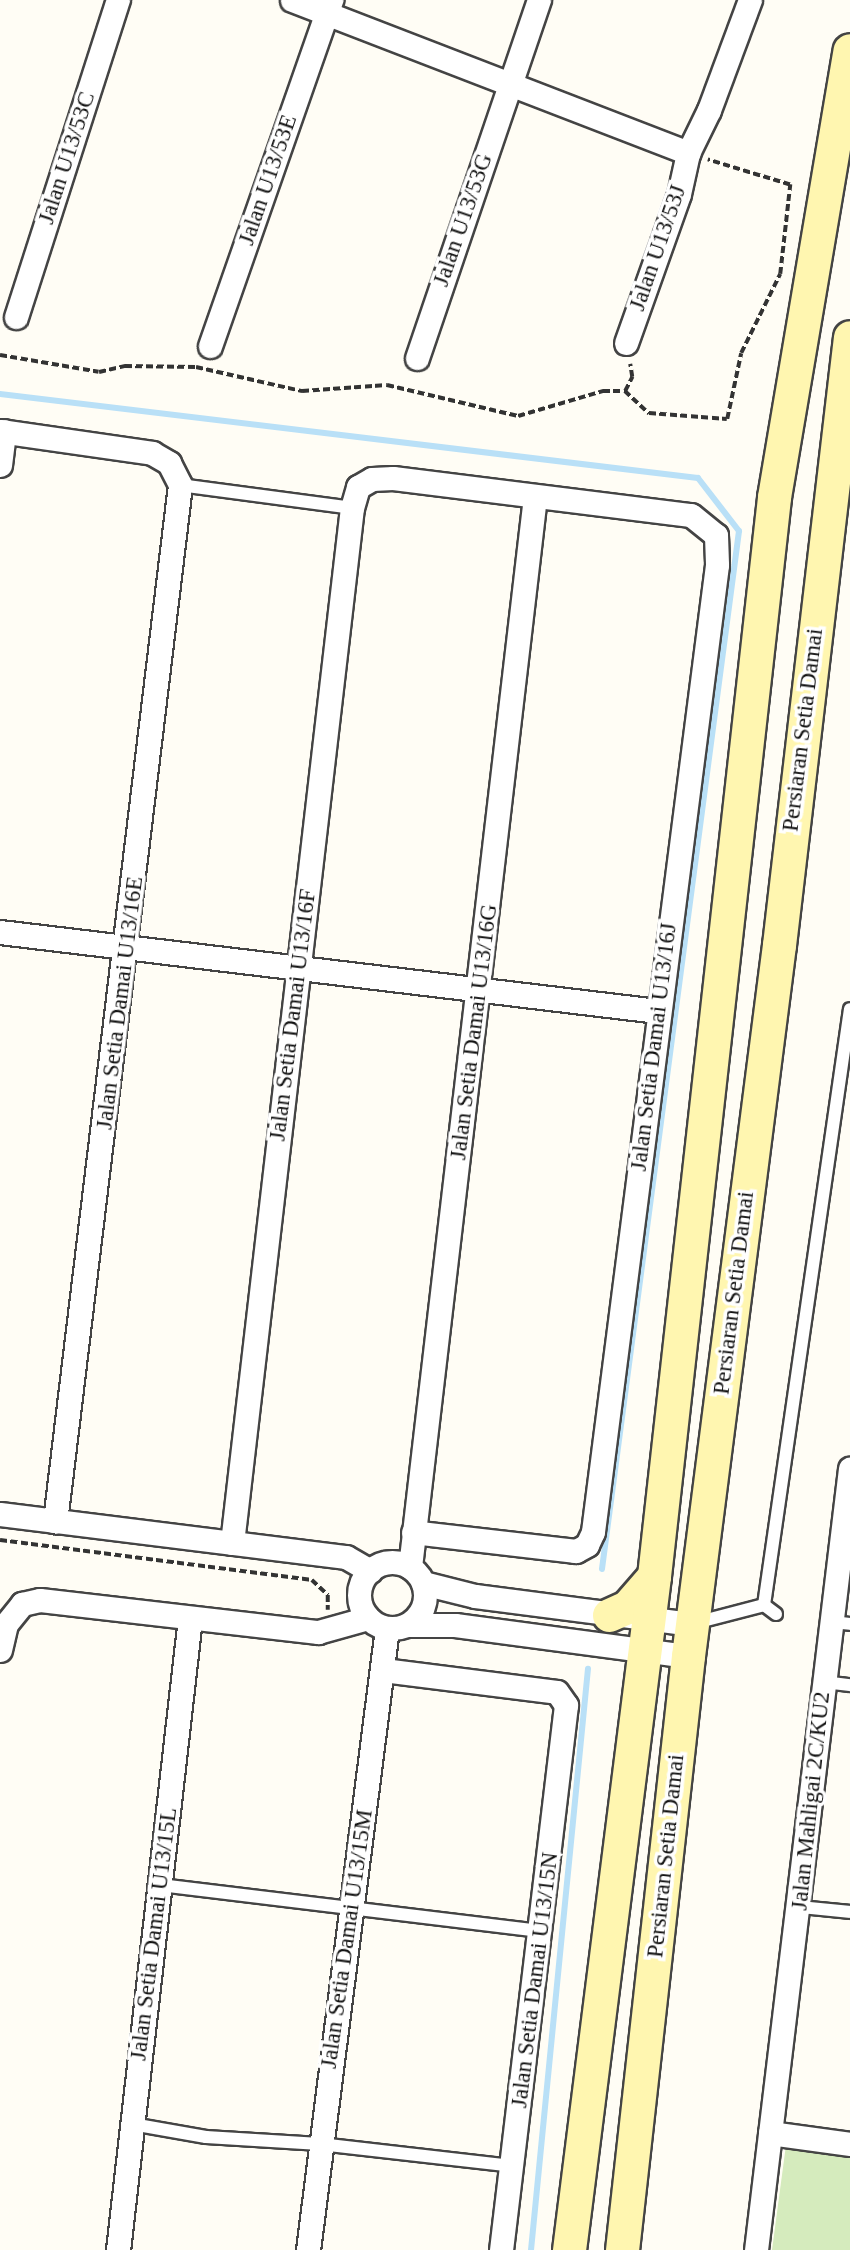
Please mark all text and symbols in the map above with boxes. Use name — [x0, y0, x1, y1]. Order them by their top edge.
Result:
street label: Jalan U13/53C — [33, 88, 101, 228]
street label: Jalan U13/53E — [233, 111, 303, 249]
street label: Jalan U13/53G — [427, 150, 499, 290]
street label: Jalan U13/53J — [624, 182, 692, 314]
street label: Persiaran Setia Damai — [777, 627, 829, 833]
street label: Jalan Setia Damai U13/16E — [91, 875, 149, 1131]
street label: Jalan Setia Damai U13/16F — [264, 887, 322, 1143]
street label: Jalan Setia Damai U13/16G — [445, 903, 503, 1161]
street label: Jalan Setia Damai U13/16J — [625, 921, 683, 1173]
street label: Persiaran Setia Damai — [708, 1190, 760, 1396]
street label: Jalan Mahligai 2C/KU2 — [786, 1690, 836, 1912]
street label: Persiaran Setia Damai — [642, 1753, 690, 1959]
street label: Jalan Setia Damai U13/15L — [125, 1806, 183, 2062]
street label: Jalan Setia Damai U13/15M — [315, 1808, 379, 2070]
street label: Jalan Setia Damai U13/15N — [506, 1851, 564, 2109]

